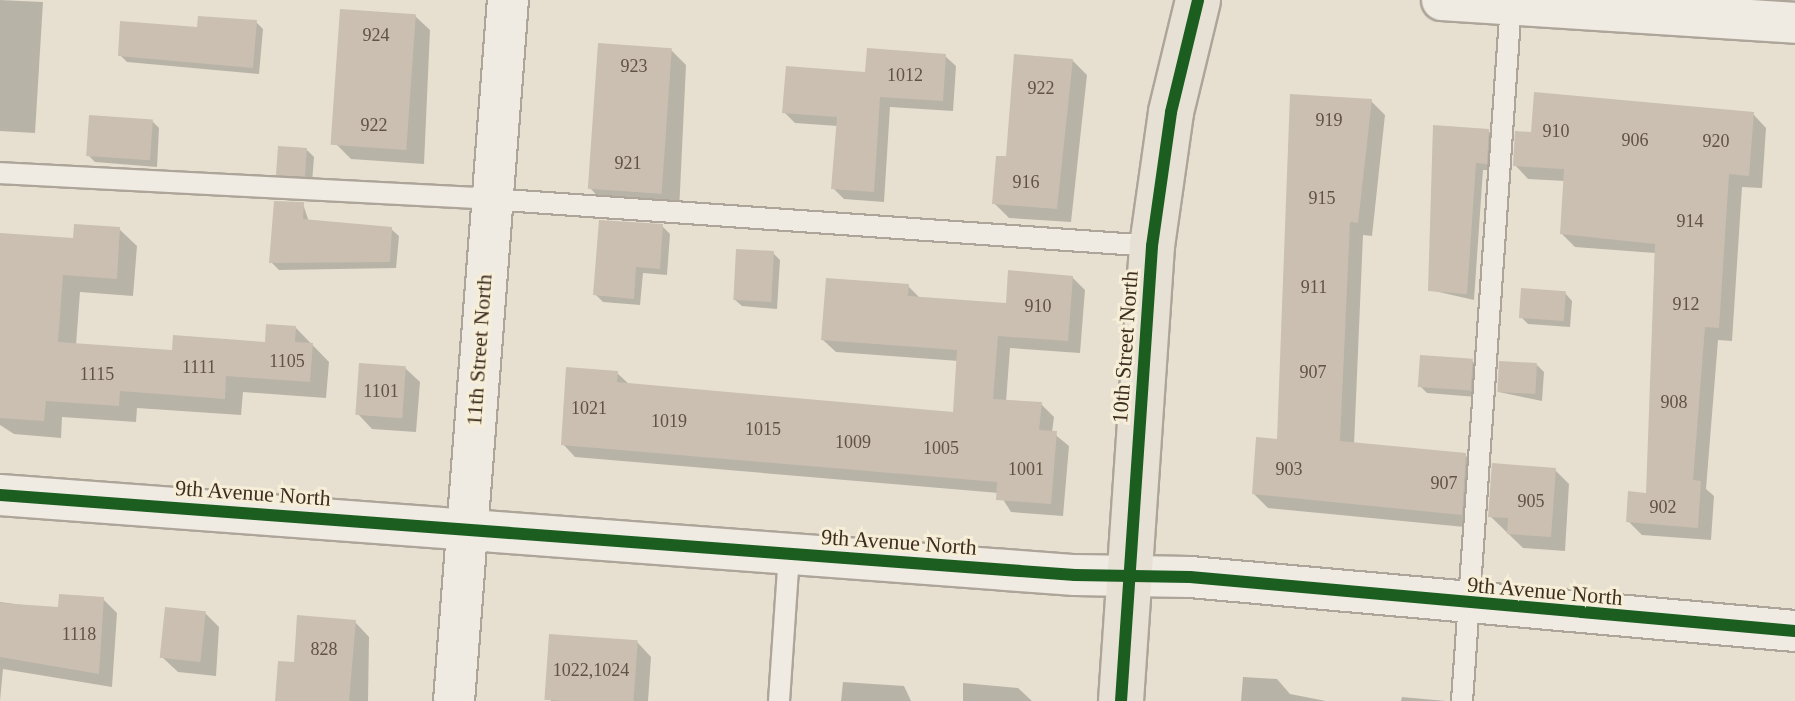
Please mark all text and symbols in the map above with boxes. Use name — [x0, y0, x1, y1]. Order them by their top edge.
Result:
house number: 924 — [362, 24, 390, 46]
house number: 923 — [620, 55, 648, 77]
house number: 1012 — [887, 64, 923, 86]
house number: 922 — [1028, 77, 1054, 99]
house number: 919 — [1316, 109, 1342, 131]
house number: 922 — [360, 114, 388, 136]
house number: 910 — [1542, 120, 1570, 142]
house number: 906 — [1622, 129, 1648, 151]
house number: 920 — [1702, 130, 1730, 152]
house number: 921 — [614, 152, 642, 174]
house number: 916 — [1012, 171, 1040, 193]
house number: 915 — [1308, 187, 1336, 209]
house number: 914 — [1676, 210, 1704, 232]
street label: 10th Street North — [1107, 270, 1143, 424]
street label: 11th Street North — [461, 273, 497, 427]
house number: 911 — [1301, 276, 1327, 298]
house number: 912 — [1672, 293, 1700, 315]
house number: 910 — [1024, 295, 1052, 317]
house number: 1105 — [269, 350, 305, 372]
house number: 1111 — [182, 356, 216, 378]
house number: 907 — [1300, 361, 1326, 383]
house number: 1115 — [80, 363, 114, 385]
house number: 1101 — [363, 380, 399, 402]
house number: 908 — [1660, 391, 1688, 413]
house number: 1021 — [571, 397, 607, 419]
house number: 1019 — [651, 410, 687, 432]
house number: 1015 — [745, 418, 781, 440]
house number: 1009 — [835, 431, 871, 453]
house number: 1005 — [923, 437, 959, 459]
house number: 1001 — [1008, 458, 1044, 480]
house number: 903 — [1276, 458, 1302, 480]
house number: 907 — [1430, 472, 1458, 494]
street label: 9th Avenue North — [174, 474, 332, 512]
house number: 905 — [1518, 490, 1544, 512]
house number: 902 — [1650, 496, 1676, 518]
street label: 9th Avenue North — [820, 523, 978, 561]
street label: 9th Avenue North — [1466, 571, 1624, 611]
house number: 1118 — [62, 623, 96, 645]
house number: 828 — [310, 638, 338, 660]
house number: 1022,1024 — [553, 659, 629, 681]

